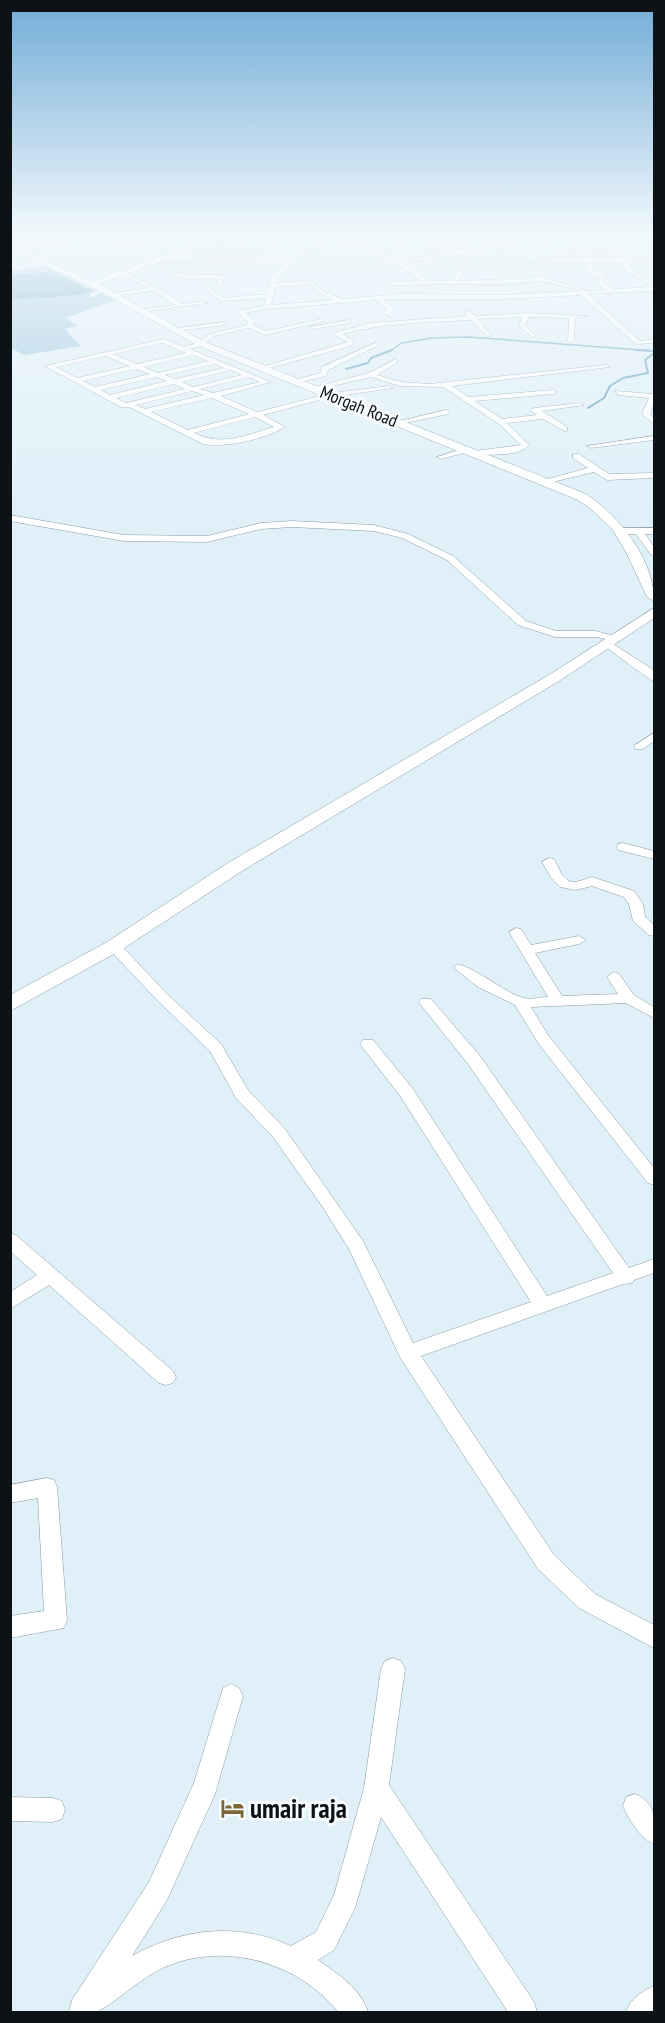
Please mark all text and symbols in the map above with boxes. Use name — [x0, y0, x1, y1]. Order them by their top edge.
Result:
street label: Morgah Road — [317, 380, 401, 432]
place label: umair raja — [250, 1791, 347, 1825]
hotel icon: umair raja — [219, 1795, 245, 1821]

